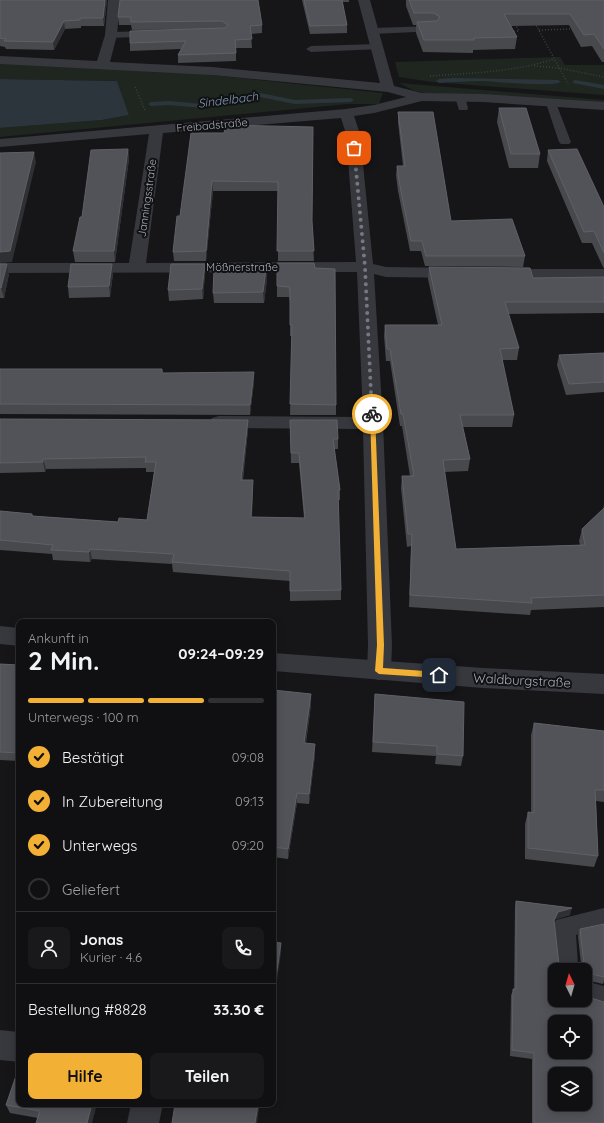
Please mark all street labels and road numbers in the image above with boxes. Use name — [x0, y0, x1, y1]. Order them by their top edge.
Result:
street label: Freibadstraße — [176, 115, 248, 135]
street label: Janningsstraße — [135, 158, 159, 238]
street label: Mößnerstraße — [206, 260, 278, 274]
street label: Waldburgstraße — [473, 669, 571, 691]

